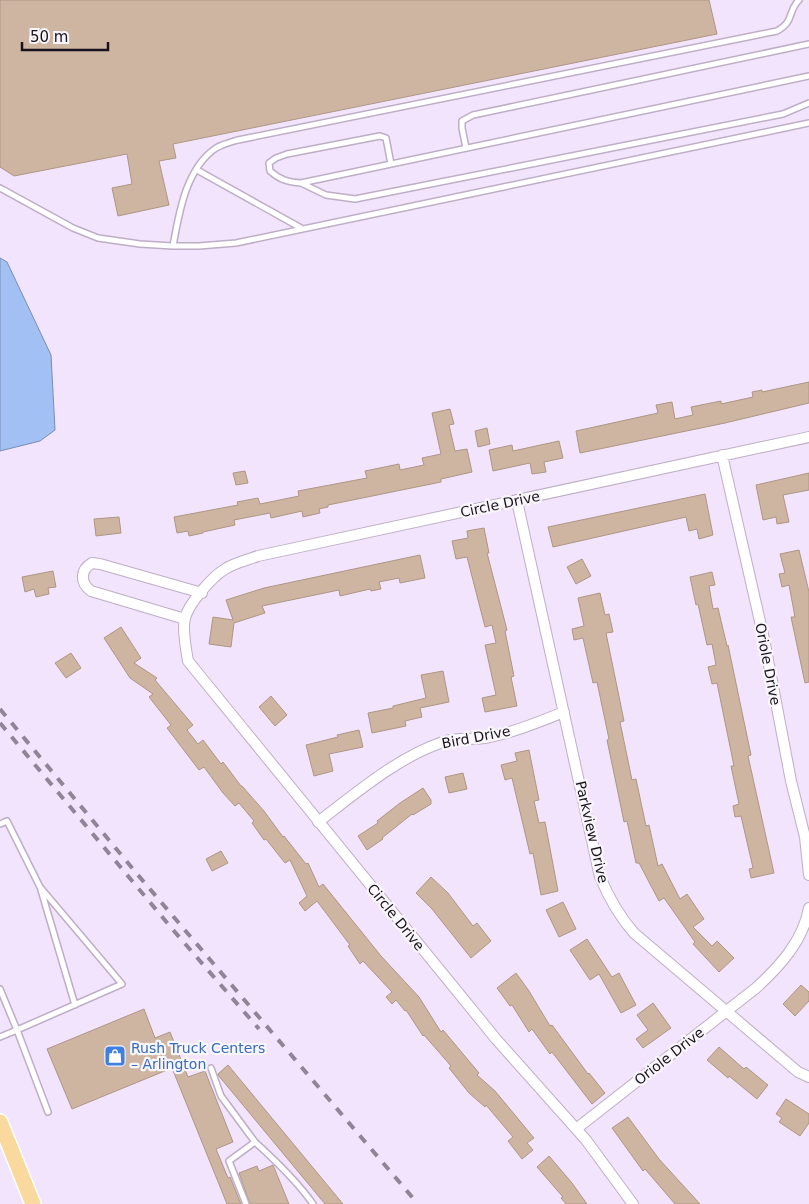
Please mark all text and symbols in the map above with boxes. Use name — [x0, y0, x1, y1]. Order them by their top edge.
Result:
scale bar — [22, 20, 109, 52]
text: 50 m — [30, 28, 68, 46]
street label: Circle Drive — [459, 488, 541, 520]
street label: Oriole Drive — [752, 621, 784, 707]
street label: Bird Drive — [440, 722, 512, 752]
street label: Parkview Drive — [572, 779, 612, 885]
street label: Circle Drive — [364, 880, 428, 954]
street label: Oriole Drive — [631, 1024, 707, 1088]
place label: Rush Truck Centers – Arlington — [131, 1040, 265, 1072]
shop icon: Rush Truck Centers – Arlington — [103, 1044, 127, 1068]

